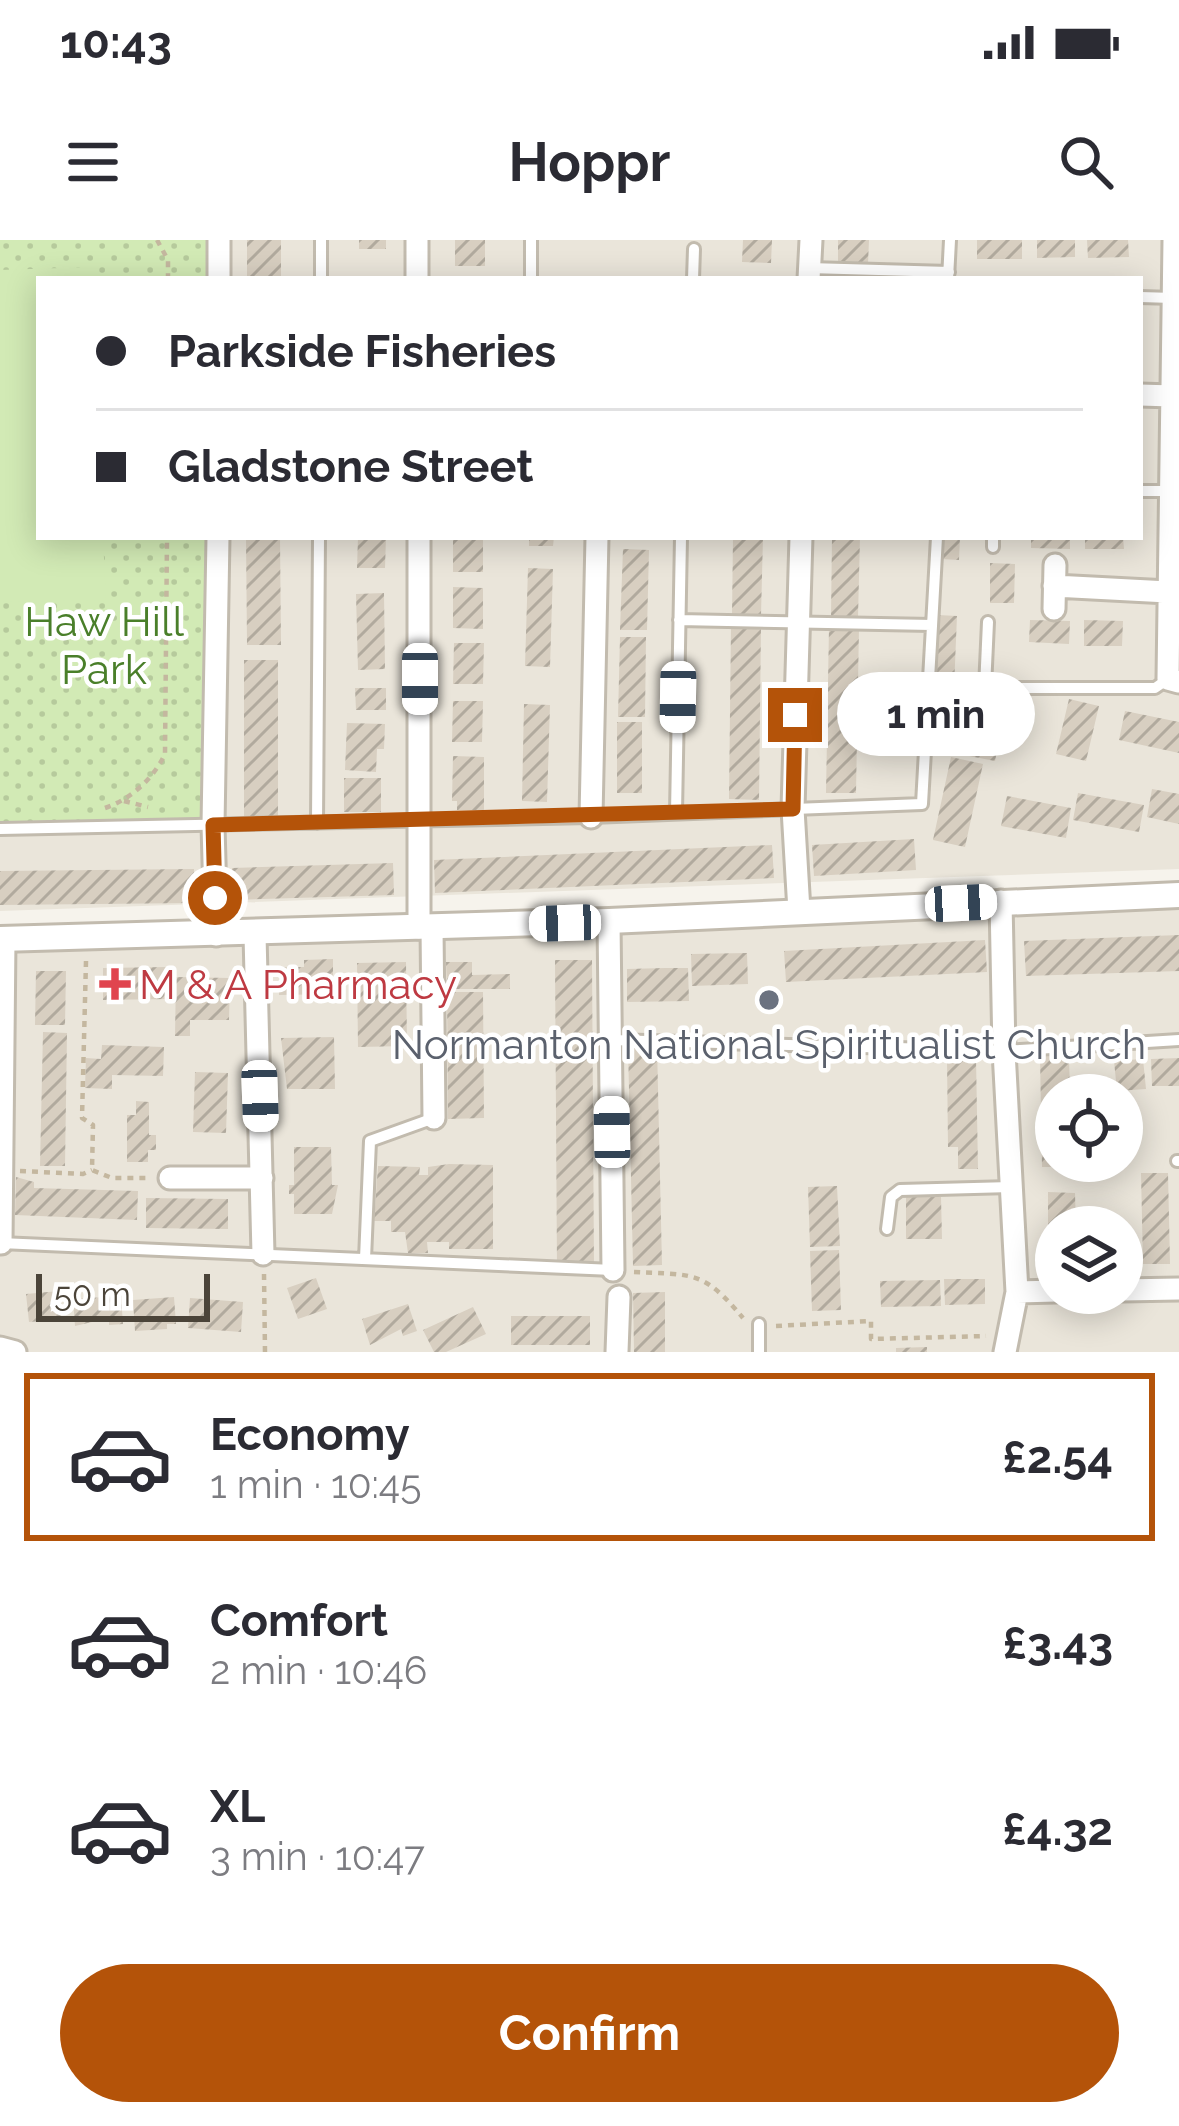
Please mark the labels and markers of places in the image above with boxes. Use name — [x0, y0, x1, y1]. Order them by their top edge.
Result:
place label: M & A Pharmacy — [139, 960, 457, 1009]
marker: M & A Pharmacy — [102, 971, 128, 997]
marker: Normanton National Spiritualist Church — [756, 987, 782, 1013]
place label: Normanton National Spiritualist Church — [392, 1020, 1146, 1069]

